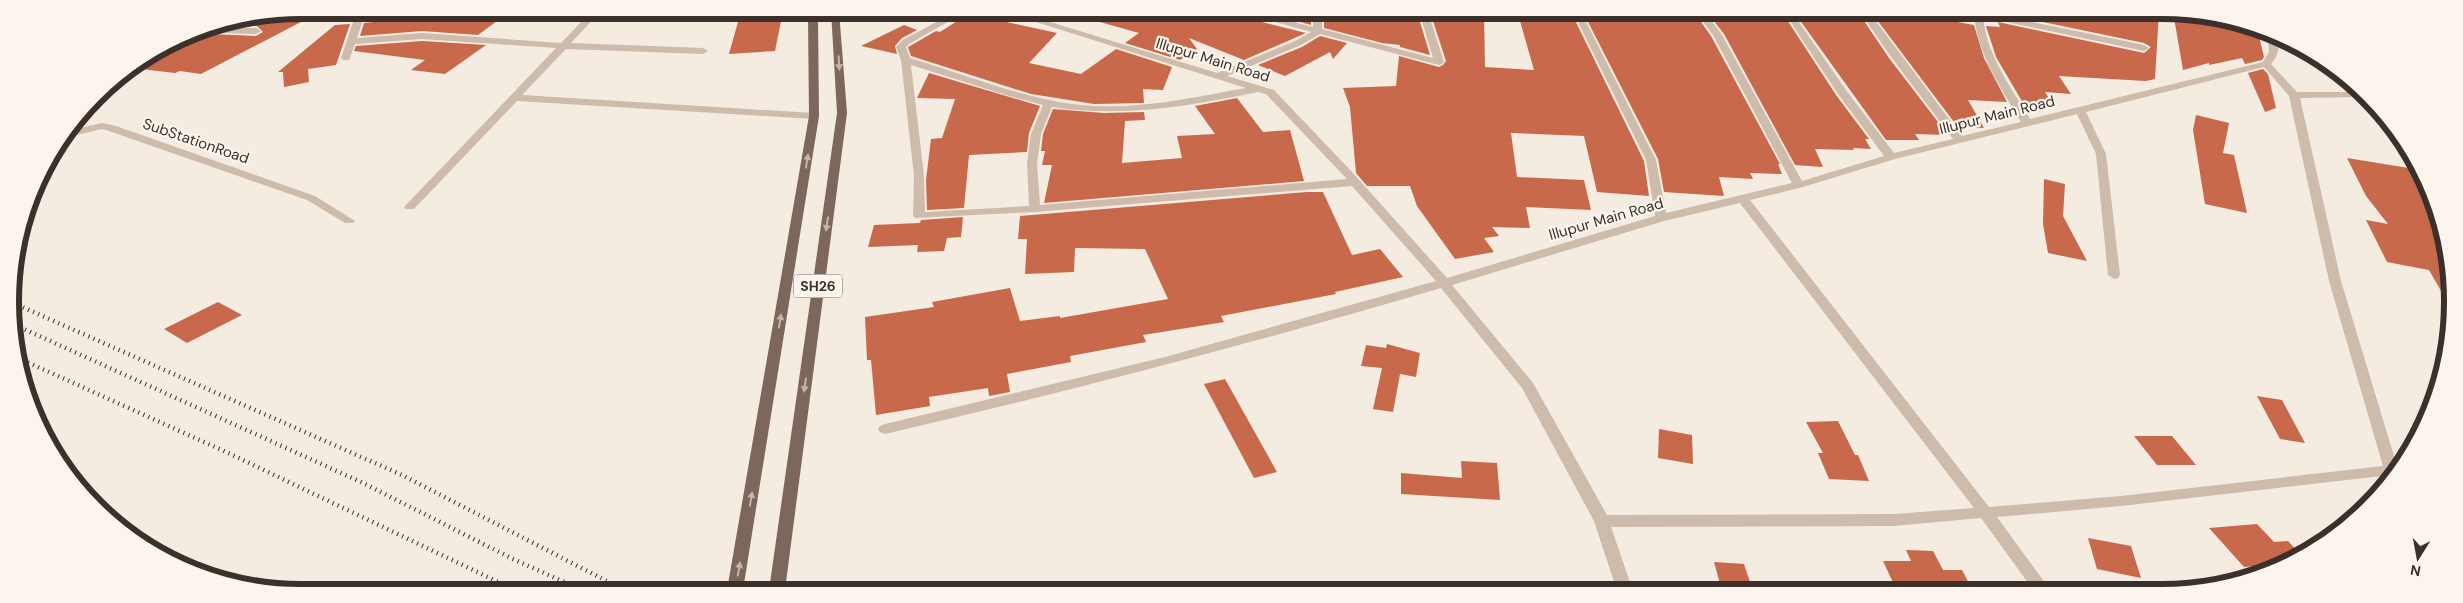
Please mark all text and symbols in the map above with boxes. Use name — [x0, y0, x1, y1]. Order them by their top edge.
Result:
street label: Illupur Main Road — [1154, 33, 1272, 87]
one-way arrow — [836, 55, 844, 71]
street label: Illupur Main Road — [1937, 91, 2057, 139]
street label: SubStationRoad — [140, 113, 252, 169]
one-way arrow — [803, 152, 811, 168]
street label: Illupur Main Road — [1546, 193, 1666, 245]
one-way arrow — [822, 216, 830, 232]
road number: SH26 — [794, 274, 842, 298]
one-way arrow — [776, 313, 784, 329]
one-way arrow — [801, 378, 809, 394]
one-way arrow — [747, 490, 755, 506]
north arrow — [2393, 533, 2443, 583]
one-way arrow — [735, 560, 743, 576]
text: N — [2409, 561, 2422, 581]

